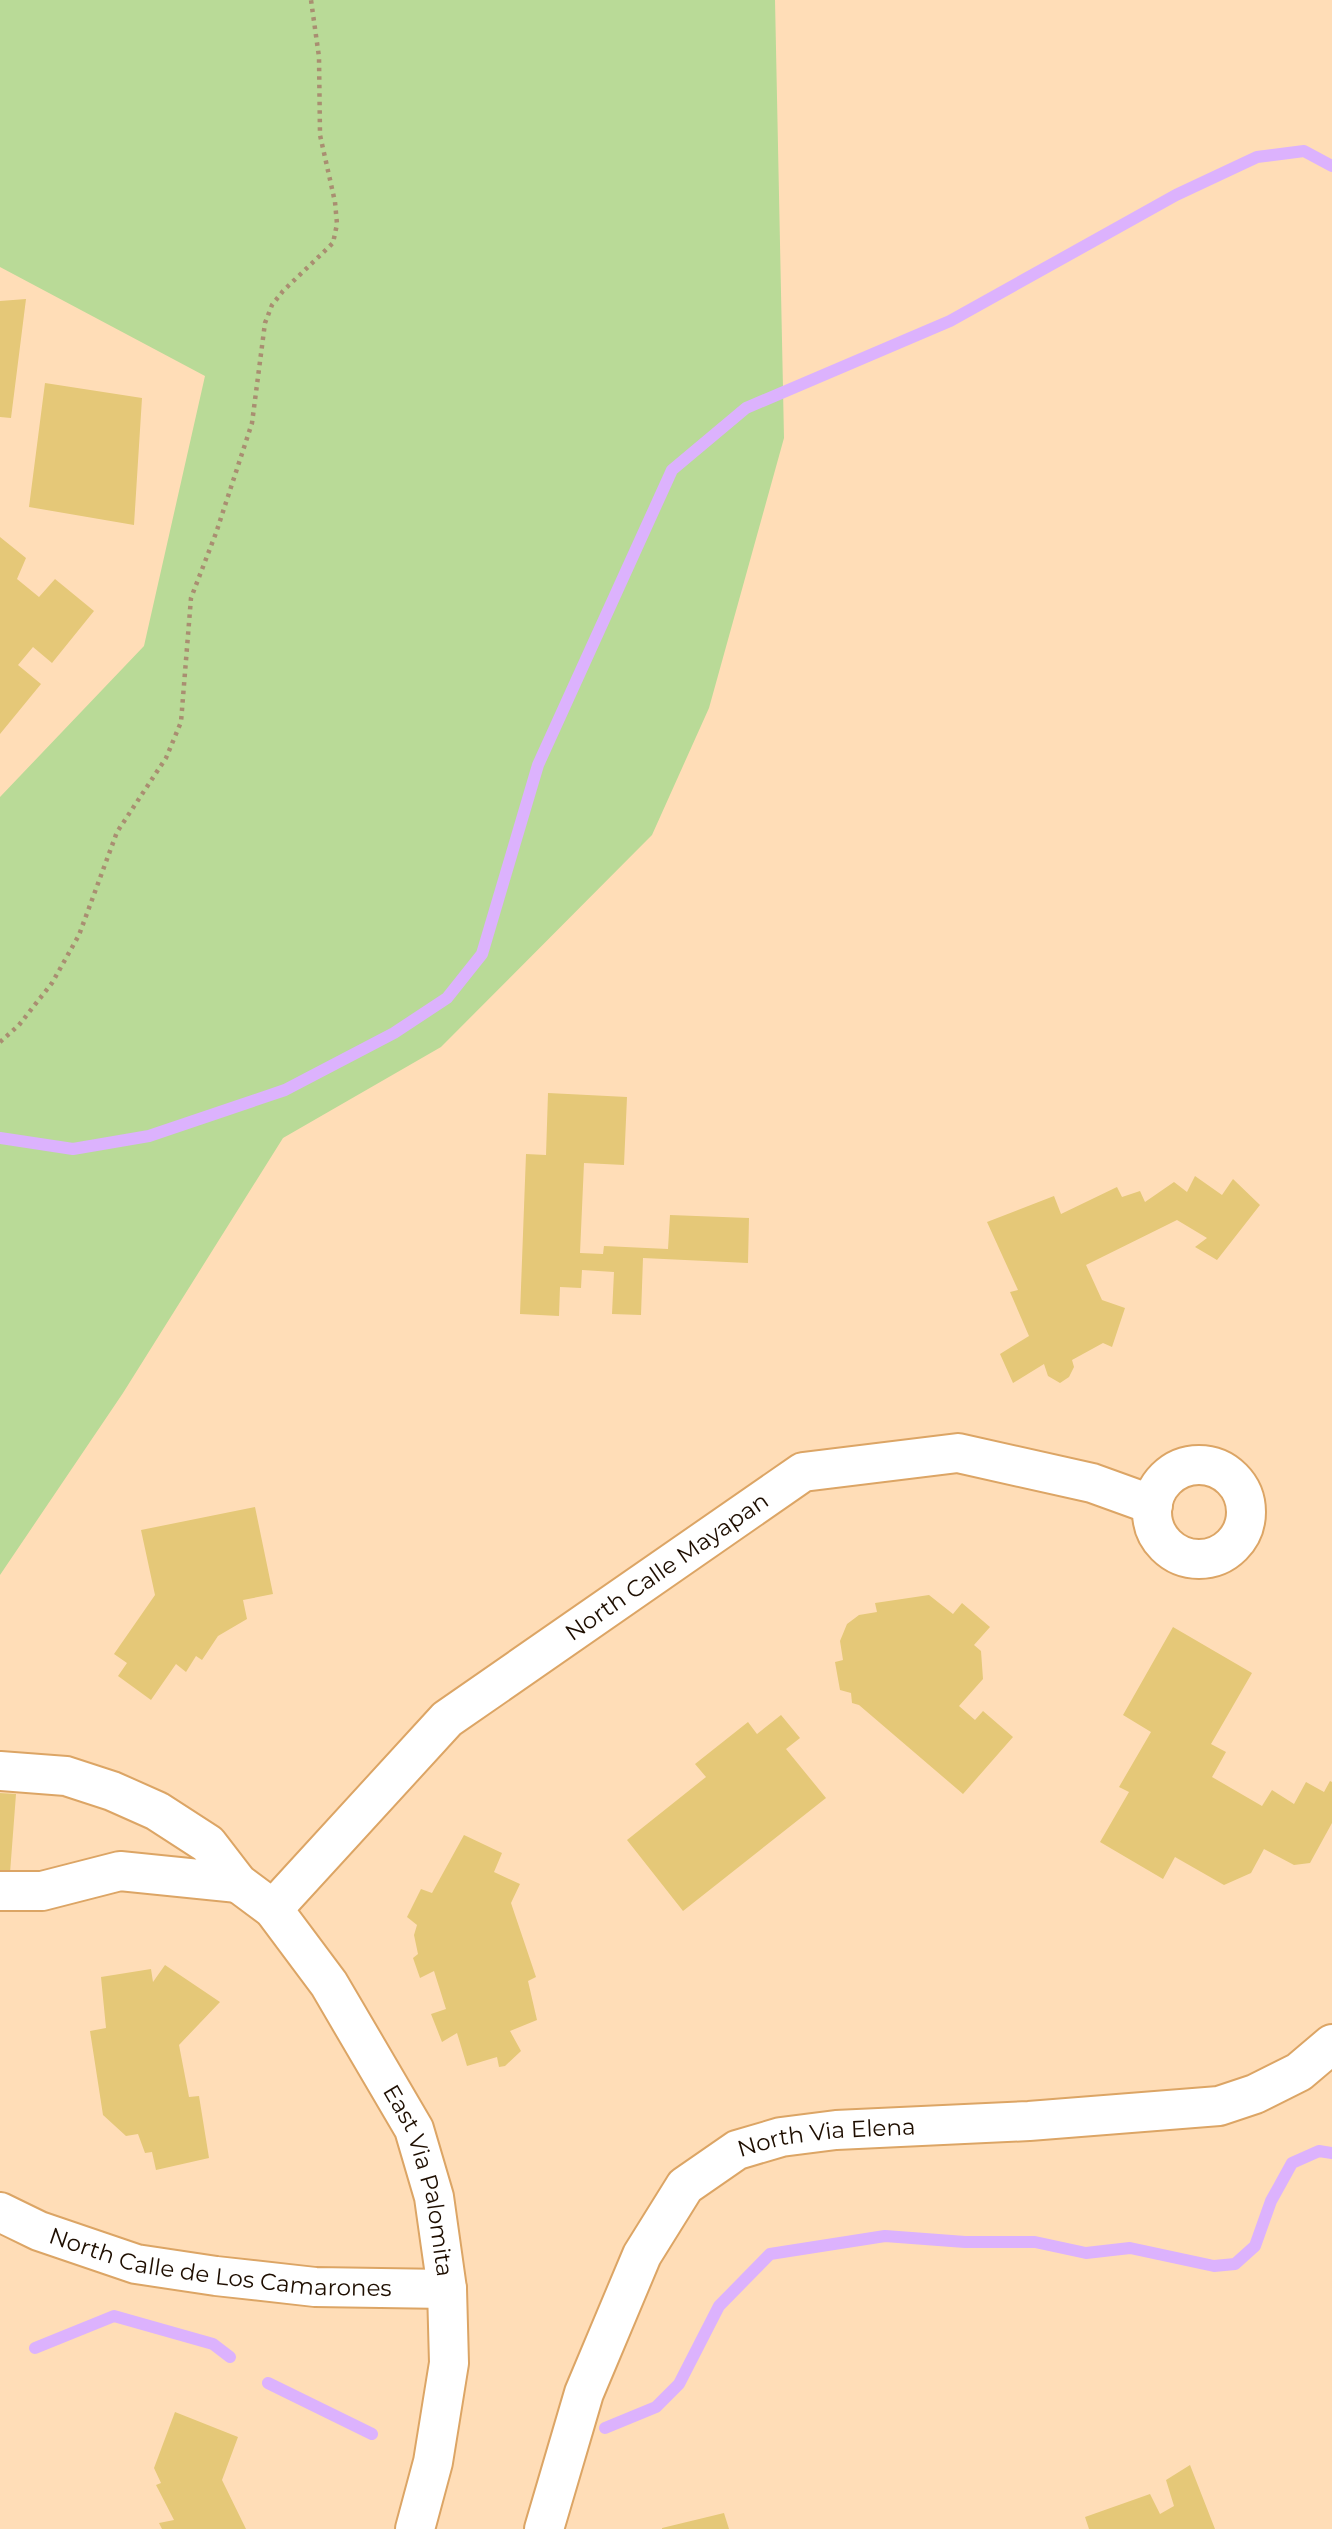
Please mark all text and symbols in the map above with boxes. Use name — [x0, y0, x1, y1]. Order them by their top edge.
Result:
street label: North Calle Mayapan — [560, 1486, 774, 1647]
street label: East Via Palomita — [377, 2080, 459, 2278]
street label: North Via Elena — [734, 2112, 916, 2163]
street label: North Calle de Los Camarones — [45, 2221, 392, 2302]

